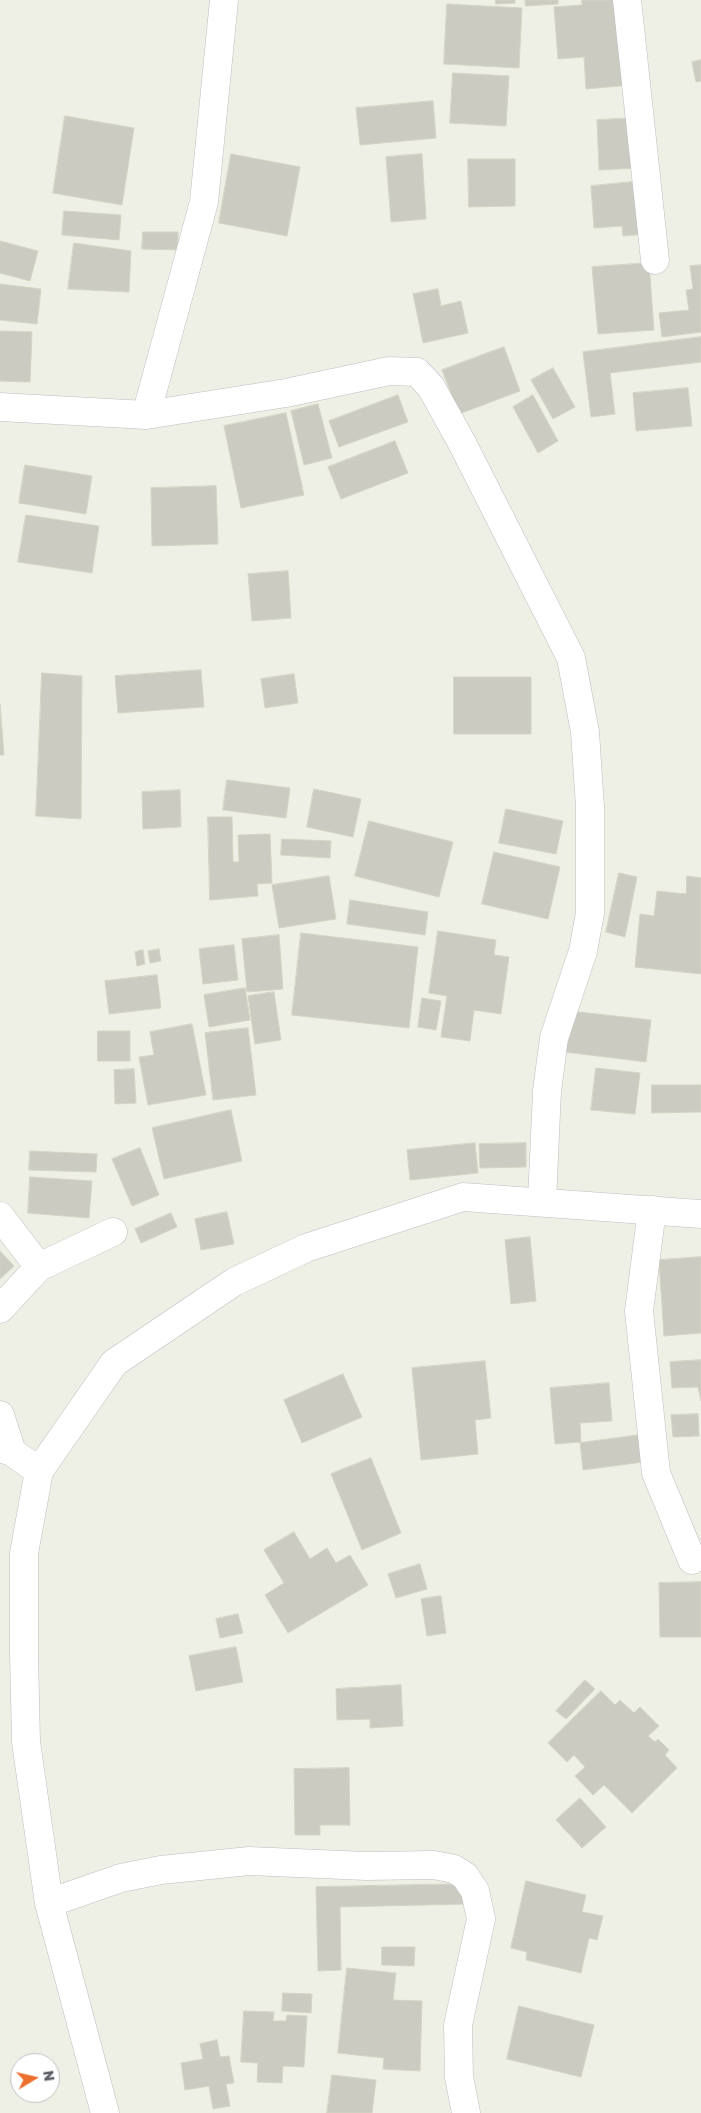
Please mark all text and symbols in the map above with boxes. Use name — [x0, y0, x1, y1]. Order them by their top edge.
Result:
north arrow — [10, 2053, 60, 2103]
text: N — [40, 2069, 59, 2082]

